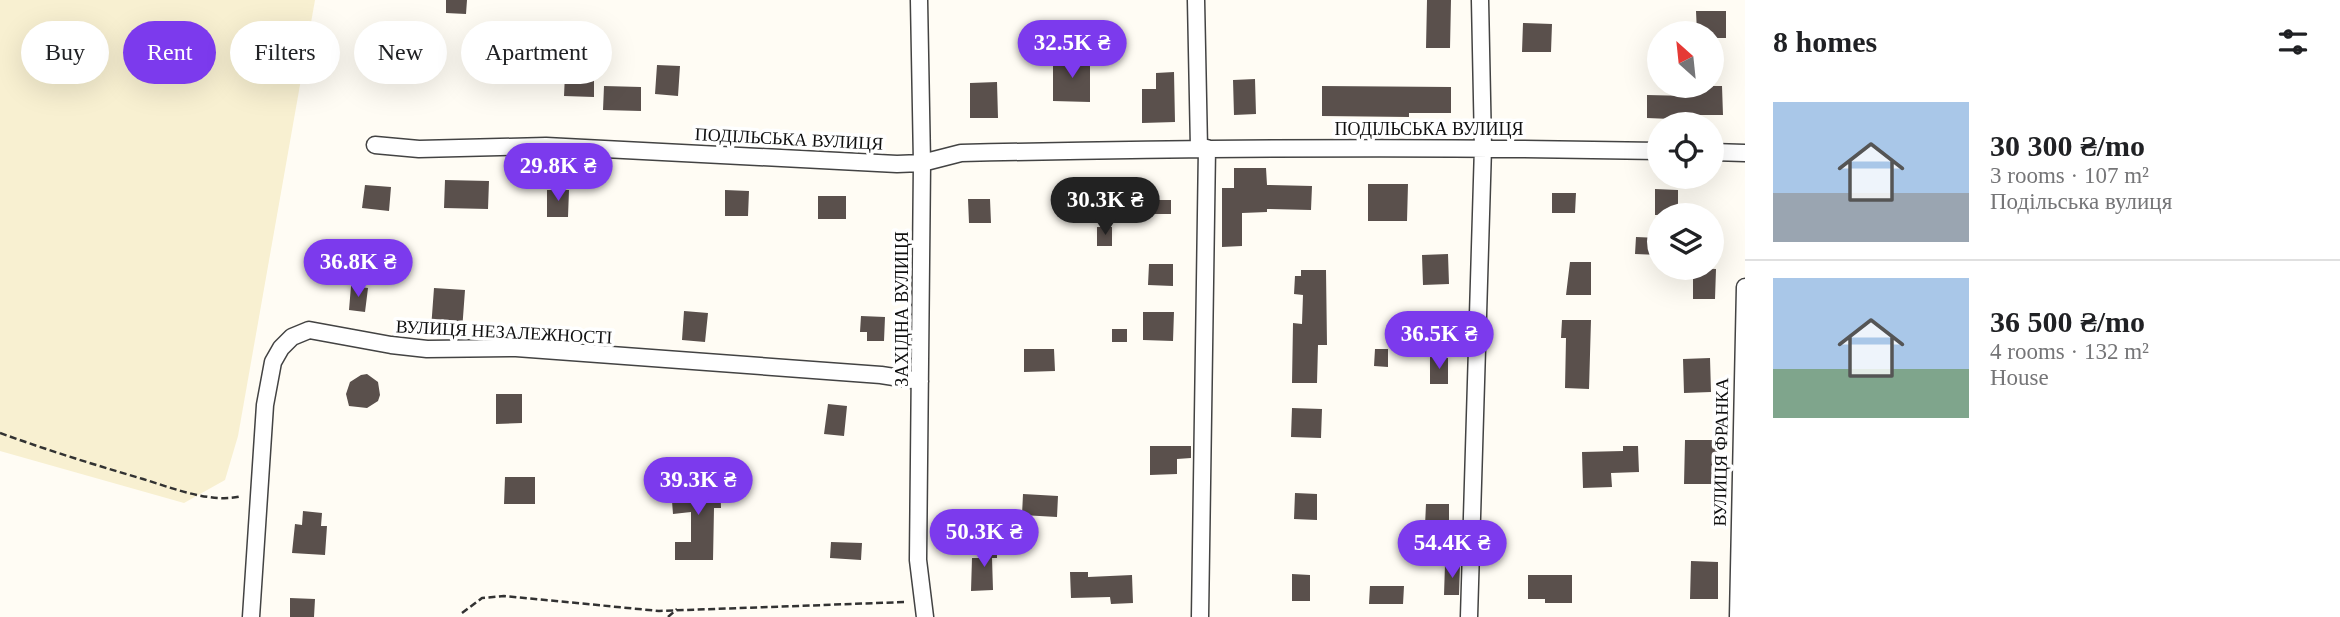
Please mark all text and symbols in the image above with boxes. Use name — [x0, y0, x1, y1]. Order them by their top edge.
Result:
pin: 32.5K ₴ — [1007, 20, 1137, 80]
chip: Buy — [21, 21, 109, 84]
chip: Rent — [123, 21, 216, 84]
chip: Filters — [230, 21, 340, 84]
chip: New — [354, 21, 447, 84]
chip: Apartment — [461, 21, 612, 84]
north arrow — [1647, 21, 1724, 98]
map controls — [1647, 21, 1724, 280]
icon: filters — [2274, 23, 2312, 61]
text: 8 homes — [1773, 25, 1877, 58]
text: 32.5K ₴ — [1034, 30, 1110, 55]
button: locate — [1647, 112, 1724, 189]
street label: ПОДІЛЬСЬКА ВУЛИЦЯ — [1335, 119, 1523, 139]
street label: ПОДІЛЬСЬКА ВУЛИЦЯ — [694, 124, 884, 154]
text: 30 300 ₴/mo — [1990, 129, 2145, 162]
icon: home — [1829, 130, 1913, 214]
pin: 29.8K ₴ — [493, 144, 623, 203]
text: 29.8K ₴ — [520, 153, 596, 178]
text: 3 rooms · 107 m² — [1990, 163, 2149, 188]
pin: 30.3K ₴ — [1040, 177, 1170, 237]
text: 30.3K ₴ — [1067, 187, 1143, 212]
text: Подільська вулиця — [1990, 189, 2172, 214]
button: layers — [1647, 203, 1724, 280]
street label: ЗАХІДНА ВУЛИЦЯ — [892, 231, 912, 387]
pin: 36.8K ₴ — [293, 240, 423, 299]
text: 36.8K ₴ — [320, 249, 396, 274]
text: 36 500 ₴/mo — [1990, 305, 2145, 338]
icon: home — [1829, 306, 1913, 390]
pin: 36.5K ₴ — [1374, 312, 1504, 371]
street label: ВУЛИЦЯ НЕЗАЛЕЖНОСТІ — [395, 316, 613, 348]
text: 36.5K ₴ — [1401, 321, 1477, 346]
text: 4 rooms · 132 m² — [1990, 339, 2149, 364]
text: House — [1990, 365, 2049, 390]
street label: ВУЛИЦЯ ФРАНКА — [1710, 377, 1732, 527]
pin: 39.3K ₴ — [633, 458, 763, 517]
text: 39.3K ₴ — [660, 467, 736, 492]
pin: 50.3K ₴ — [919, 510, 1049, 569]
text: 50.3K ₴ — [946, 519, 1022, 544]
pin: 54.4K ₴ — [1387, 520, 1517, 580]
text: 54.4K ₴ — [1414, 530, 1490, 555]

